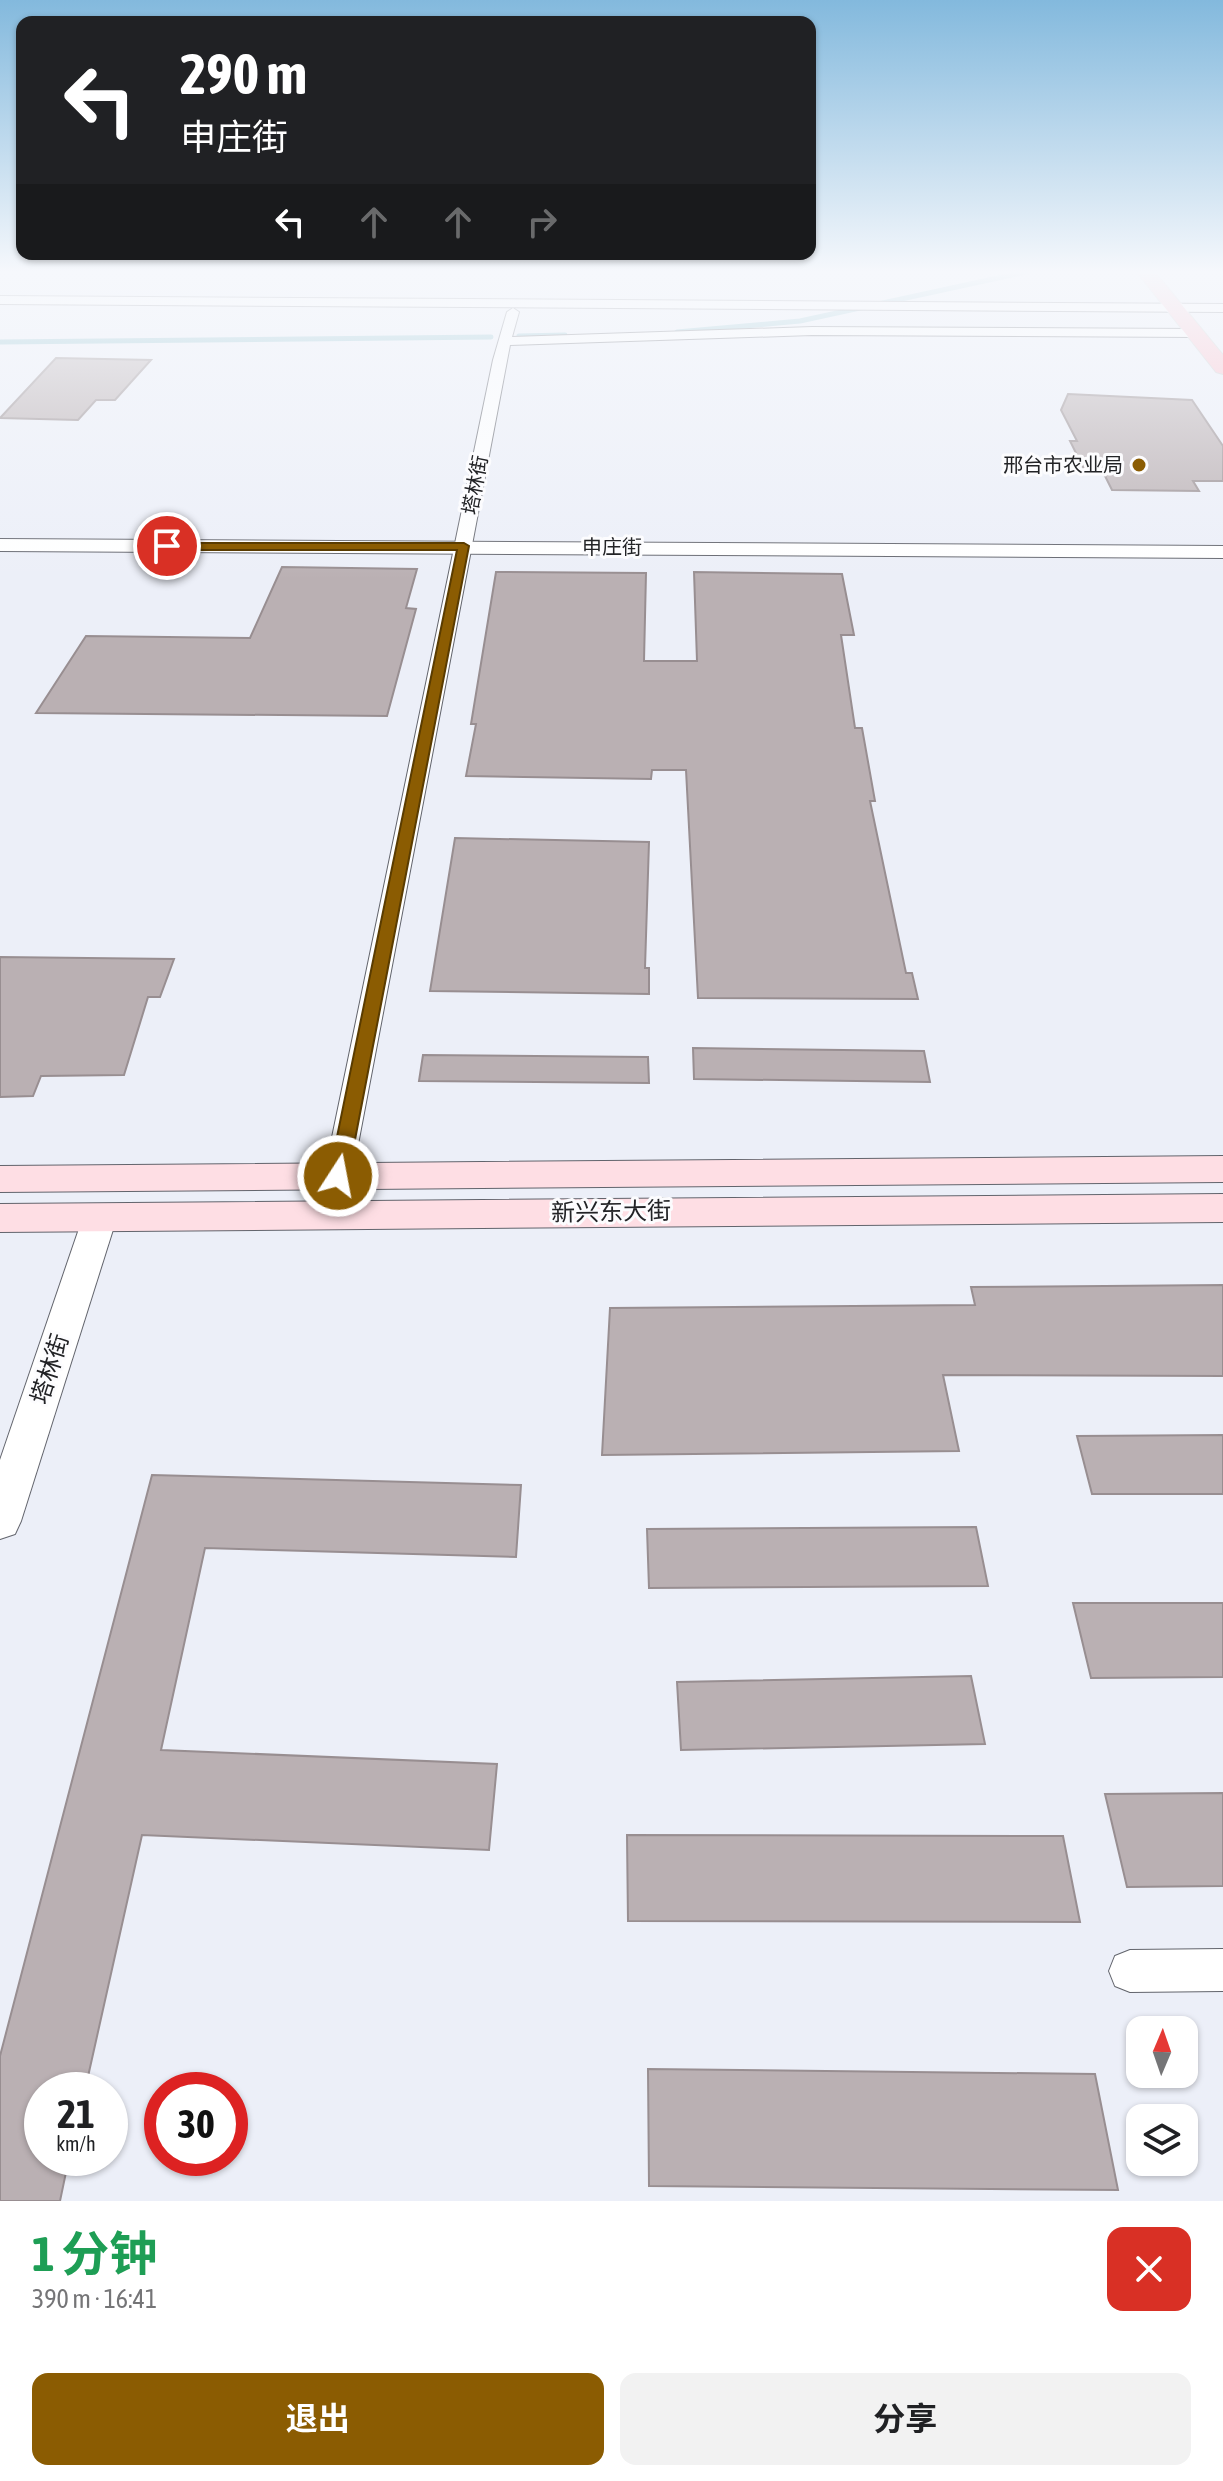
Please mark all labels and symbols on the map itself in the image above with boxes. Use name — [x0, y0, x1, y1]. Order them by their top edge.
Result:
street label: 塔林街 — [457, 453, 492, 517]
place label: 邢台市农业局 — [1003, 453, 1123, 476]
marker: 邢台市农业局 — [1130, 456, 1148, 474]
pin — [133, 512, 201, 580]
street label: 申庄街 — [582, 535, 642, 558]
position arrow — [296, 1134, 380, 1218]
street label: 新兴东大街 — [551, 1197, 671, 1226]
street label: 塔林街 — [26, 1330, 73, 1407]
north arrow — [1126, 2016, 1198, 2088]
speed limit sign: 30 — [144, 2072, 248, 2176]

